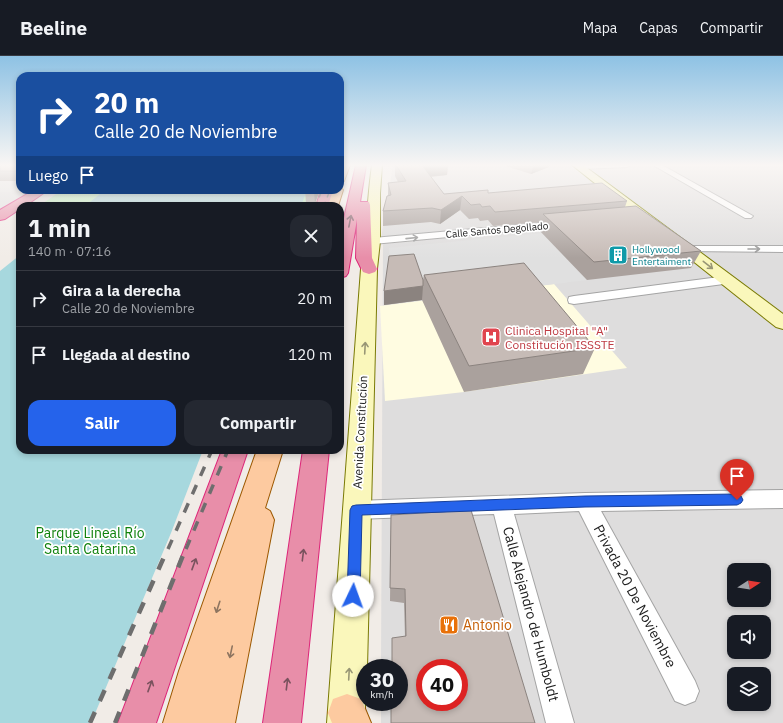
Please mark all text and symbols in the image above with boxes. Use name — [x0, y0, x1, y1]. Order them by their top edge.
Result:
text: Beeline — [20, 16, 87, 40]
text: Mapa — [583, 19, 617, 37]
text: Capas — [639, 19, 678, 37]
text: Compartir — [700, 19, 763, 37]
text: 20 m — [94, 84, 159, 121]
icon: right — [28, 88, 80, 140]
text: Calle 20 de Noviembre — [94, 120, 278, 143]
icon: arrive — [76, 164, 98, 186]
text: Luego — [28, 166, 68, 185]
text: 1 min — [28, 212, 91, 244]
button: close — [290, 215, 332, 257]
one-way arrow — [346, 215, 354, 228]
street label: Calle Santos Degollado — [445, 219, 549, 241]
one-way arrow — [405, 234, 418, 242]
text: 140 m · 07:16 — [28, 243, 111, 260]
place label: Hollywood Entertaiment — [632, 243, 691, 268]
building icon: Hollywood Entertaiment — [607, 244, 629, 266]
one-way arrow — [747, 245, 760, 253]
one-way arrow — [702, 261, 713, 269]
text: Gira a la derecha — [62, 281, 181, 300]
icon: right — [28, 288, 50, 310]
text: 20 m — [297, 289, 332, 308]
text: Calle 20 de Noviembre — [62, 300, 195, 317]
place label: Clinica Hospital "A" Constitución ISSSTE — [505, 323, 615, 352]
hospital icon: Clinica Hospital "A" Constitución ISSSTE — [480, 326, 502, 348]
one-way arrow — [361, 342, 369, 355]
icon: arrive — [28, 344, 50, 366]
text: Llegada al destino — [62, 345, 190, 364]
text: 120 m — [288, 345, 332, 364]
street label: Avenida Constitución — [350, 375, 370, 489]
button: Salir — [28, 400, 176, 446]
button: Compartir — [184, 400, 332, 446]
pin — [720, 459, 754, 500]
icon: arrive — [726, 465, 748, 487]
street label: Privada 20 De Noviembre — [590, 521, 681, 671]
park label: Parque Lineal Río Santa Catarina — [36, 524, 145, 558]
street label: Calle Alejandro de Humboldt — [499, 525, 563, 704]
one-way arrow — [299, 549, 307, 562]
one-way arrow — [191, 558, 199, 570]
north arrow — [727, 563, 771, 607]
map controls — [727, 563, 771, 711]
position arrow — [332, 575, 374, 617]
one-way arrow — [214, 600, 222, 612]
restaurant icon: Antonio — [438, 614, 460, 636]
button: sound — [727, 615, 771, 659]
place label: Antonio — [463, 616, 512, 634]
one-way arrow — [227, 646, 235, 659]
speed limit sign: 40 — [416, 659, 468, 711]
text: 30 — [370, 666, 394, 693]
button: layers — [727, 667, 771, 711]
one-way arrow — [345, 668, 352, 681]
one-way arrow — [283, 678, 291, 691]
one-way arrow — [147, 681, 155, 693]
text: km/h — [370, 688, 394, 701]

